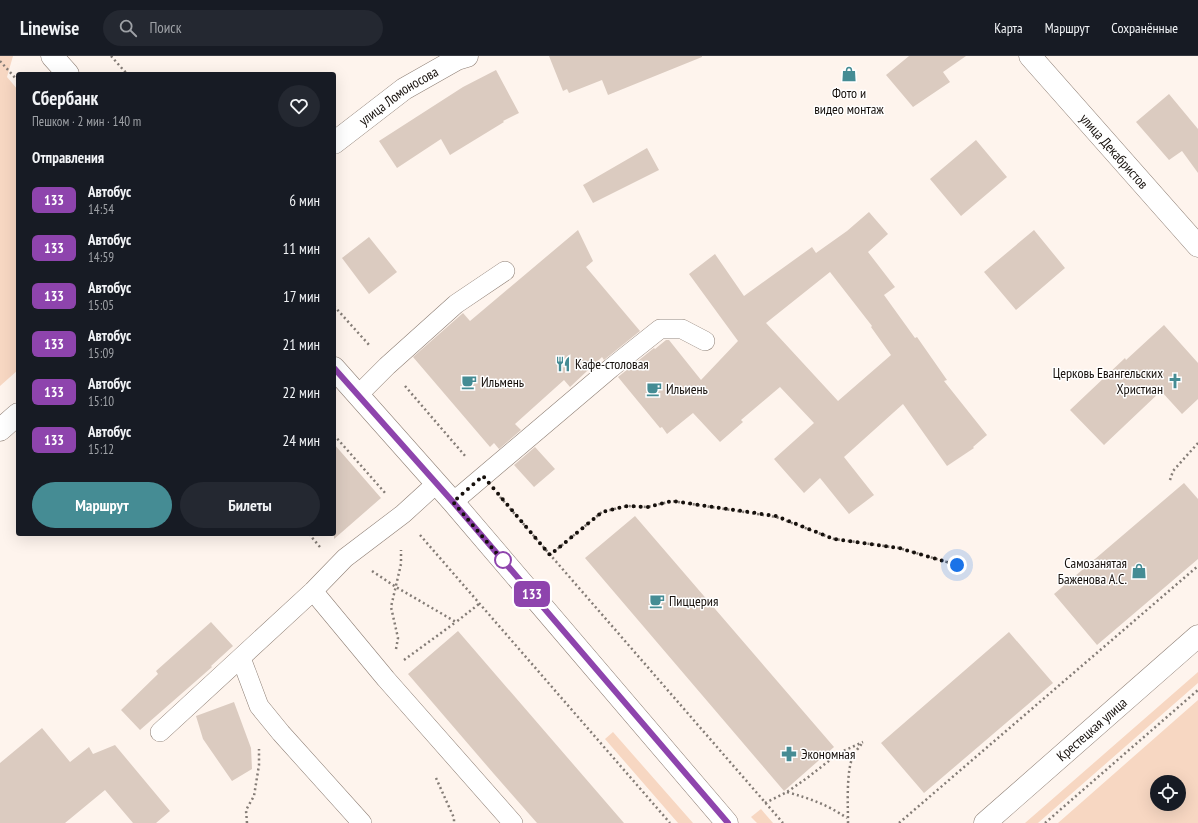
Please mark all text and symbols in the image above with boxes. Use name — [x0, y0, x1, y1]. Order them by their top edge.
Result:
search box — [103, 10, 383, 46]
text: Linewise — [20, 16, 79, 40]
icon: search — [117, 17, 139, 39]
text: Поиск — [149, 18, 182, 37]
text: Карта — [994, 19, 1023, 37]
text: Маршрут — [1045, 19, 1089, 37]
text: Сохранённые — [1111, 19, 1178, 37]
street label: улица Ломоносова — [355, 63, 441, 129]
shop icon: Фото и видео монтаж — [840, 65, 858, 83]
place label: Фото и видео монтаж — [814, 84, 884, 118]
button: heart — [278, 85, 320, 127]
text: Сбербанк — [32, 86, 98, 110]
street label: улица Декабристов — [1076, 110, 1153, 193]
text: Пешком · 2 мин · 140 m — [32, 113, 141, 130]
text: Отправления — [32, 148, 104, 167]
text: Автобус — [88, 182, 131, 201]
text: 133 — [44, 191, 64, 209]
text: 6 мин — [289, 191, 320, 210]
text: 14:54 — [88, 201, 114, 218]
text: Автобус — [88, 230, 131, 249]
text: 133 — [44, 239, 64, 257]
text: 11 мин — [282, 239, 320, 258]
text: 14:59 — [88, 249, 114, 266]
text: Автобус — [88, 278, 131, 297]
text: 133 — [44, 287, 64, 305]
text: 17 мин — [283, 287, 320, 306]
text: 15:05 — [88, 297, 114, 314]
text: Автобус — [88, 326, 131, 345]
text: 133 — [44, 335, 64, 353]
text: 21 мин — [282, 335, 320, 354]
text: 15:09 — [88, 345, 114, 362]
restaurant icon: Кафе-столовая — [554, 355, 572, 373]
place label: Кафе-столовая — [575, 355, 649, 373]
place label: Церковь Евангельских Христиан — [1053, 364, 1163, 398]
church icon: Церковь Евангельских Христиан — [1166, 372, 1184, 390]
cafe icon: Ильмень — [460, 373, 478, 391]
place label: Ильмень — [481, 373, 524, 391]
text: Автобус — [88, 374, 131, 393]
cafe icon: Ильиень — [645, 380, 663, 398]
place label: Ильиень — [666, 380, 708, 398]
text: 133 — [44, 383, 64, 401]
text: 22 мин — [282, 383, 320, 402]
text: 15:10 — [88, 393, 114, 410]
text: Автобус — [88, 422, 131, 441]
text: 133 — [44, 431, 64, 449]
text: 24 мин — [282, 431, 320, 450]
text: 15:12 — [88, 441, 114, 458]
button: Маршрут — [32, 482, 172, 528]
button: Билеты — [180, 482, 320, 528]
unlabelled marker — [494, 551, 512, 569]
place label: Самозанятая Баженова А.С. — [1058, 554, 1127, 588]
your location — [947, 555, 967, 575]
shop icon: Самозанятая Баженова А.С. — [1130, 562, 1148, 580]
line badge: 133 — [509, 581, 555, 607]
text: 133 — [522, 585, 542, 603]
cafe icon: Пиццерия — [648, 592, 666, 610]
place label: Пиццерия — [669, 592, 718, 610]
street label: Крестецкая улица — [1053, 694, 1131, 765]
pharmacy icon: Экономная — [780, 745, 798, 763]
place label: Экономная — [801, 745, 855, 763]
map controls — [1150, 775, 1186, 811]
button: locate — [1150, 775, 1186, 811]

